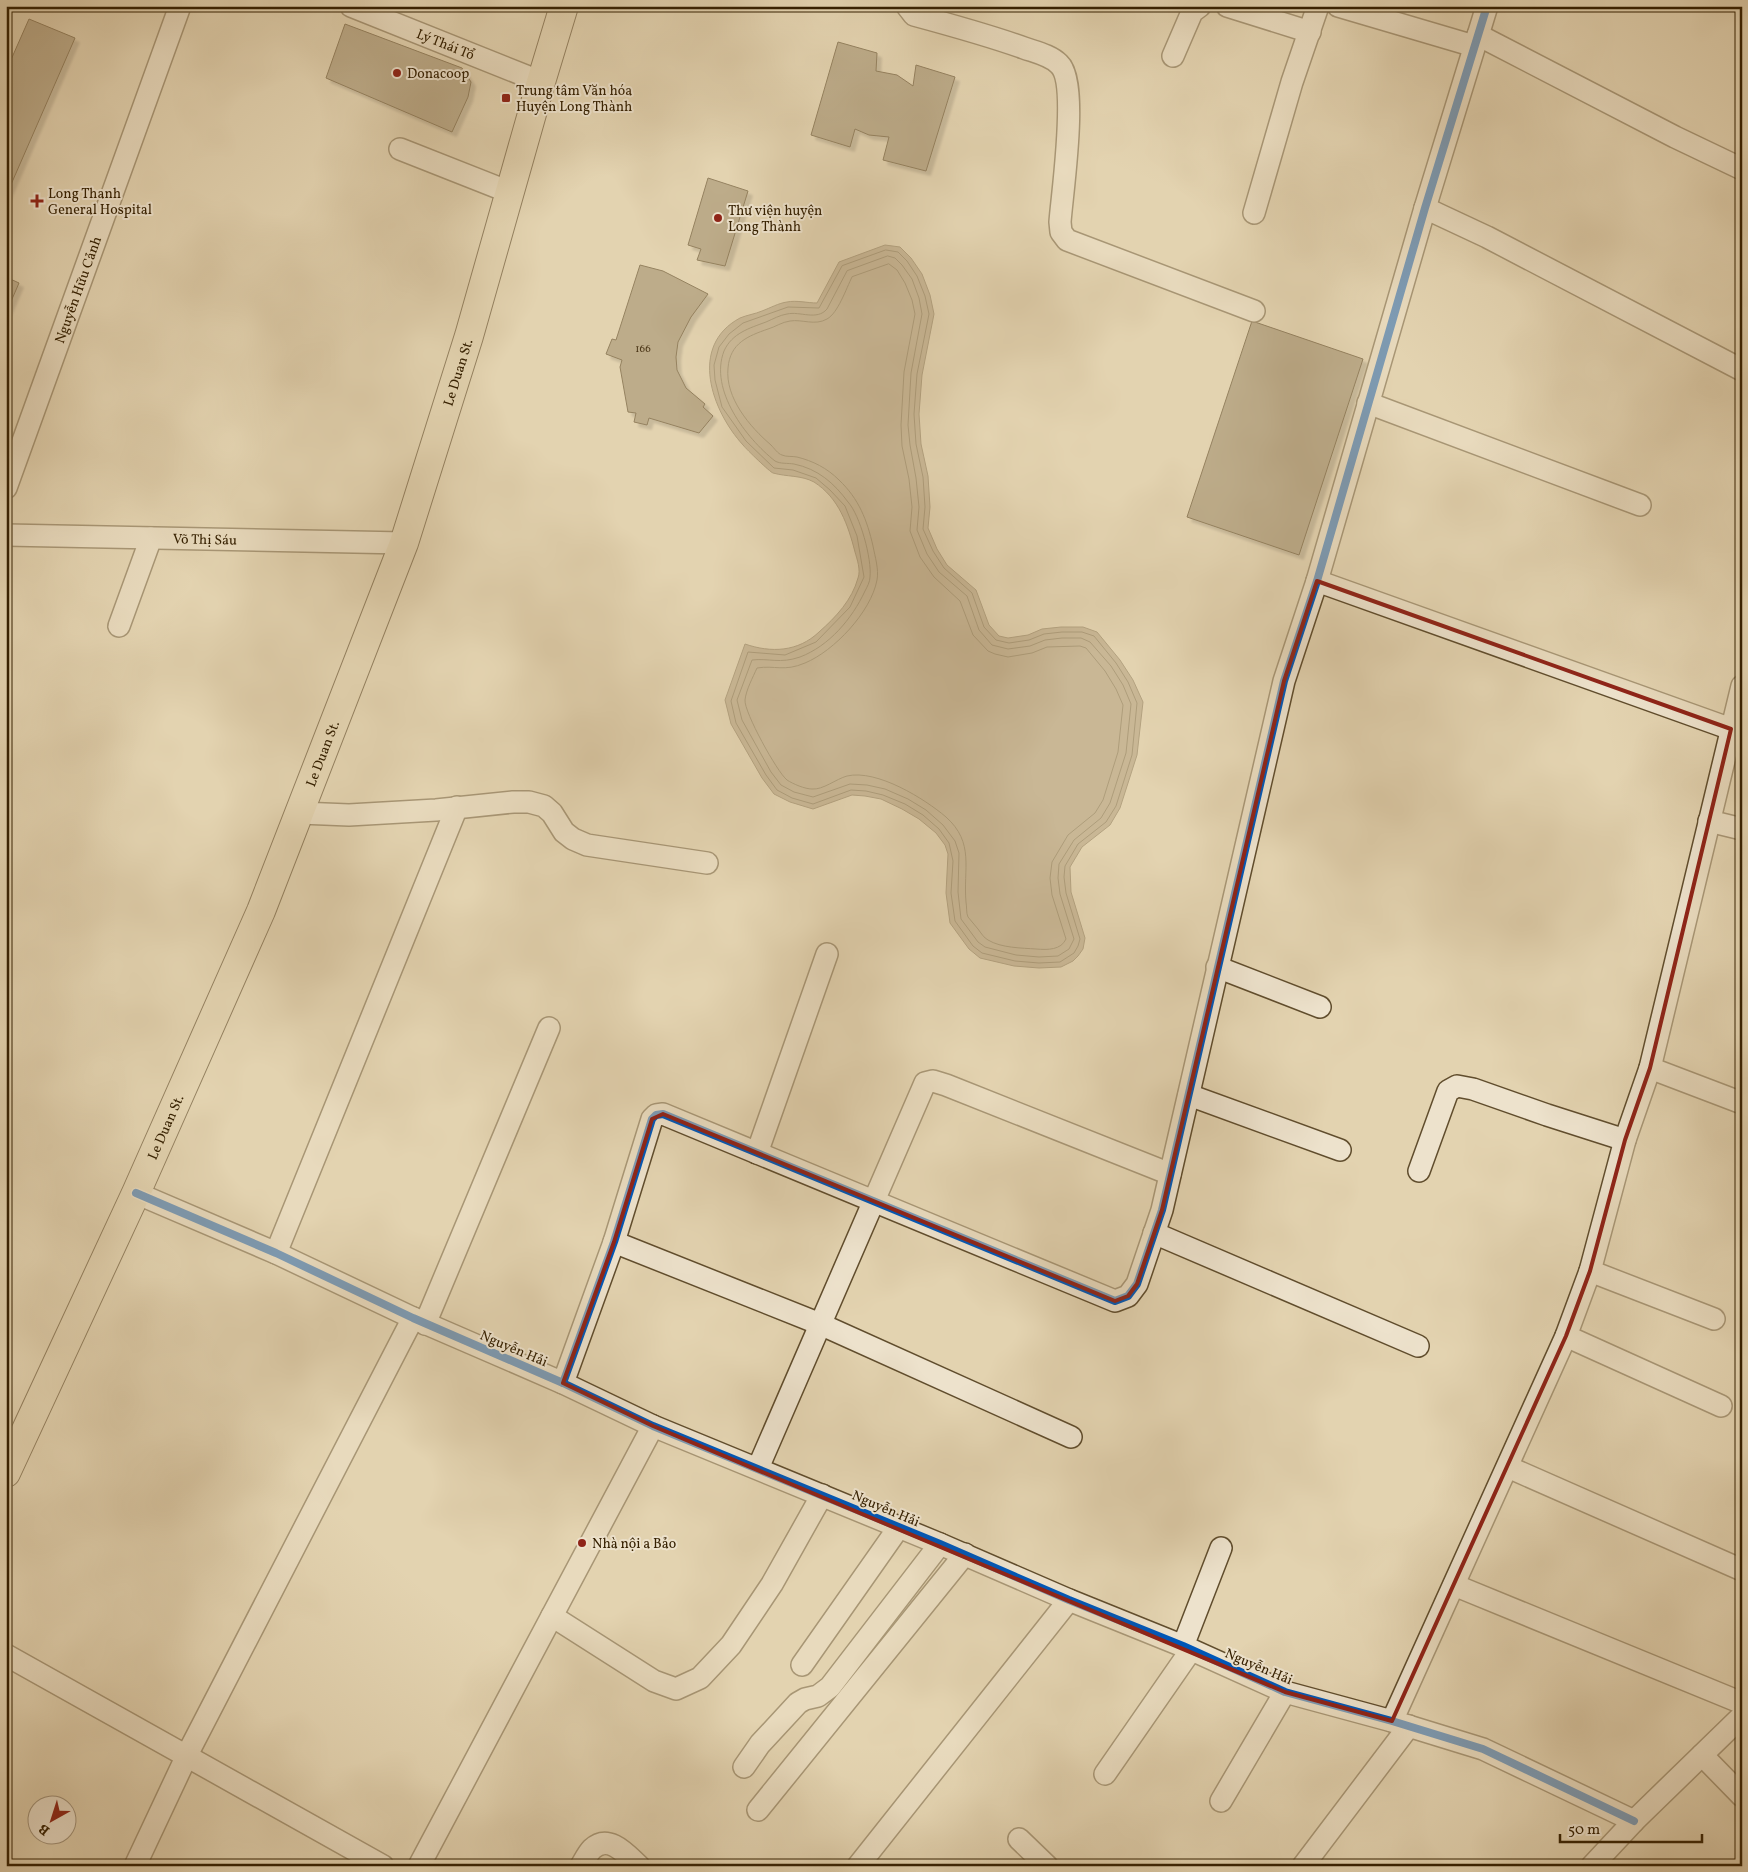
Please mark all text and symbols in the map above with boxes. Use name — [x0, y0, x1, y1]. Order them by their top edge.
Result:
street label: Lý Thái Tổ — [413, 25, 477, 65]
place label: Donacoop — [407, 65, 469, 84]
marker: Donacoop — [391, 67, 403, 79]
place label: Trung tâm Văn hóa Huyện Long Thành — [516, 82, 632, 117]
marker: Trung tâm Văn hóa Huyện Long Thành — [500, 92, 512, 104]
place label: Long Thanh General Hospital — [48, 185, 152, 220]
marker: Long Thanh General Hospital — [30, 194, 44, 208]
place label: Thư viện huyện Long Thành — [728, 202, 822, 237]
marker: Thư viện huyện Long Thành — [712, 212, 724, 224]
street label: Nguyễn Hữu Cảnh — [51, 234, 107, 346]
street label: Le Duan St. — [440, 337, 479, 409]
house number: 166 — [635, 342, 651, 357]
street label: Võ Thị Sáu — [173, 530, 237, 551]
street label: Le Duan St. — [302, 718, 345, 790]
street label: Le Duan St. — [144, 1092, 189, 1163]
street label: Nguyễn Hải — [477, 1327, 550, 1372]
street label: Nguyễn Hải — [849, 1487, 922, 1532]
place label: Nhà nội a Bảo — [592, 1535, 676, 1554]
marker: Nhà nội a Bảo — [576, 1537, 588, 1549]
street label: Nguyễn Hải — [1222, 1645, 1295, 1690]
north arrow — [28, 1794, 78, 1844]
scale bar — [1560, 1812, 1703, 1844]
text: B — [35, 1819, 54, 1839]
text: 50 m — [1568, 1820, 1600, 1841]

